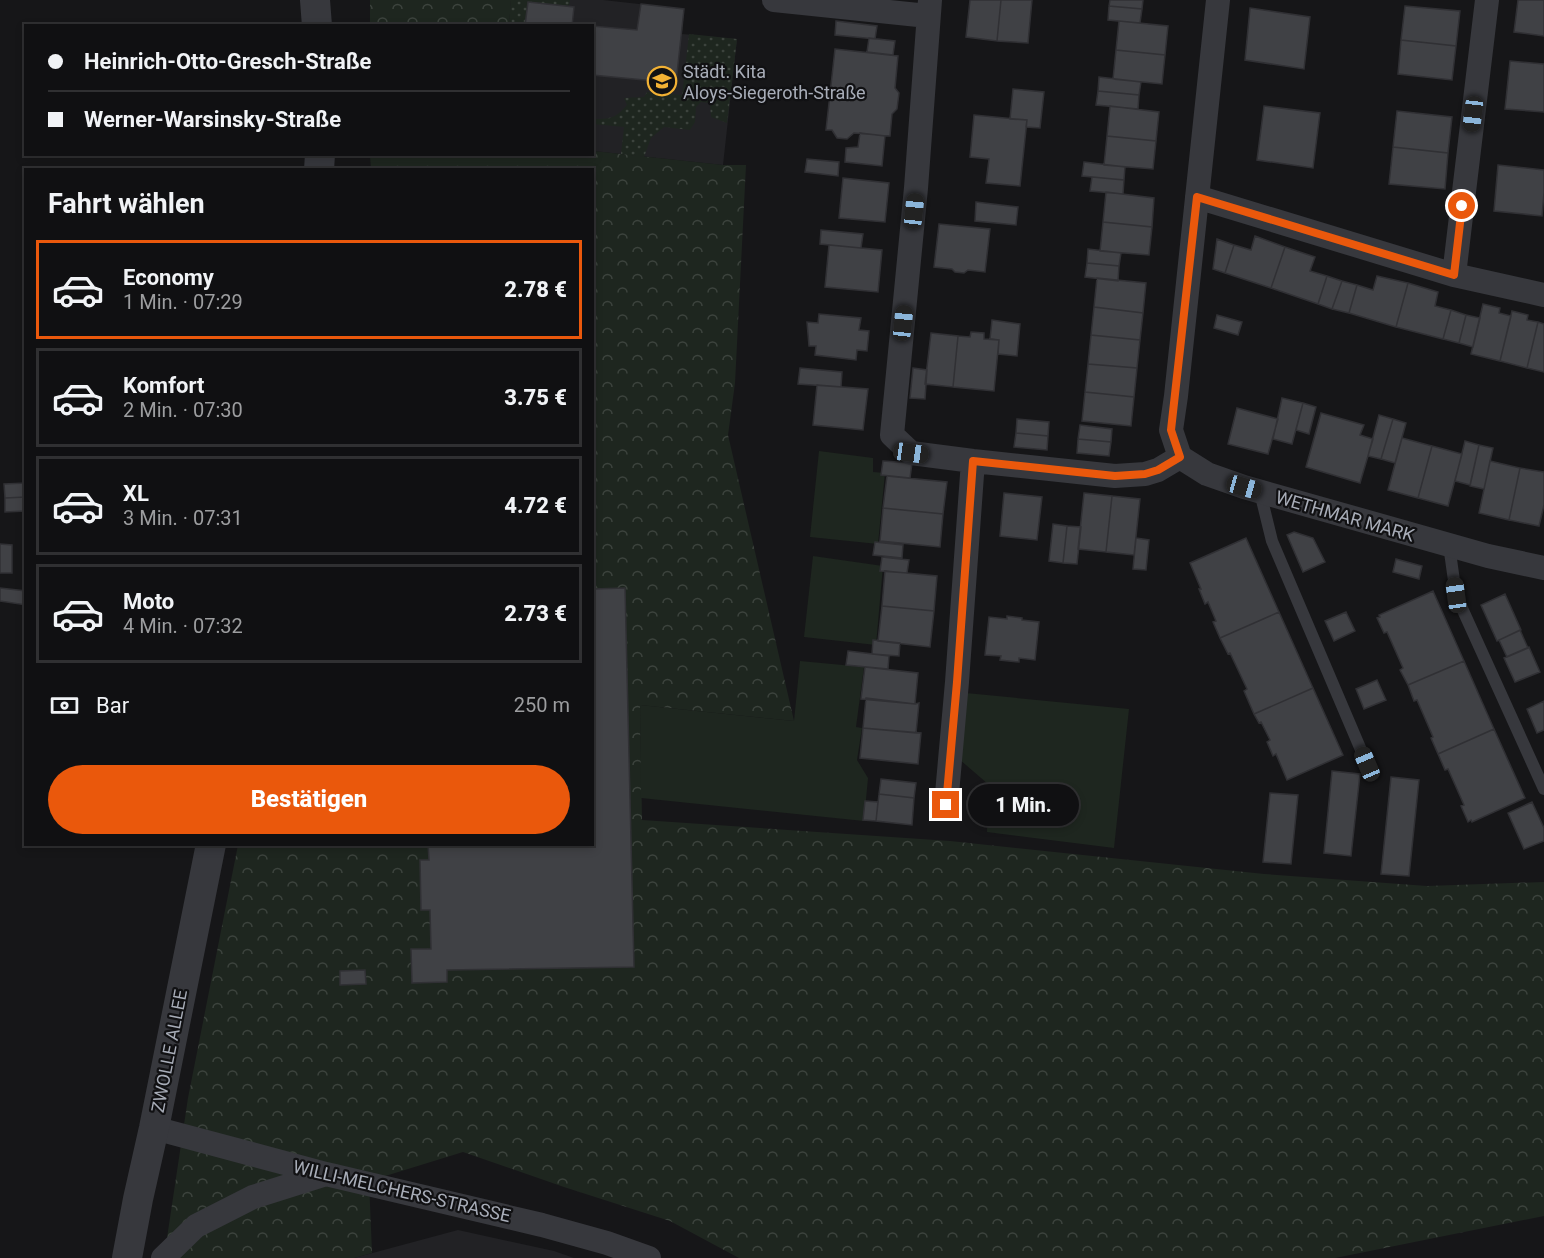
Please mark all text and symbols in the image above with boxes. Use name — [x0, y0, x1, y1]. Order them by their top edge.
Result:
text: Heinrich-Otto-Gresch-Straße — [84, 49, 371, 74]
place label: Städt. Kita Aloys-Siegeroth-Straße — [683, 61, 866, 103]
school or university icon: Städt. Kita Aloys-Siegeroth-Straße — [646, 65, 678, 97]
car — [1462, 95, 1484, 133]
text: Werner-Warsinsky-Straße — [84, 107, 341, 132]
text: Fahrt wählen — [48, 188, 205, 220]
car — [903, 192, 925, 230]
route start — [1448, 192, 1475, 219]
icon: car — [51, 263, 105, 317]
text: Economy — [123, 265, 214, 290]
text: 2.78 € — [504, 277, 567, 302]
text: 1 Min. · 07:29 — [123, 290, 243, 314]
car — [892, 304, 914, 342]
icon: car — [51, 371, 105, 425]
text: Komfort — [123, 373, 205, 398]
text: 3.75 € — [504, 385, 567, 410]
text: 2 Min. · 07:30 — [123, 398, 243, 422]
car — [892, 442, 930, 464]
car — [1224, 473, 1264, 501]
icon: car — [51, 479, 105, 533]
text: XL — [123, 481, 149, 506]
street label: WETHMAR MARK — [1273, 486, 1417, 546]
text: 4.72 € — [504, 493, 567, 518]
text: 3 Min. · 07:31 — [123, 506, 243, 530]
car — [1445, 576, 1467, 614]
icon: car — [51, 587, 105, 641]
text: Moto — [123, 589, 174, 614]
text: 2.73 € — [504, 601, 567, 626]
text: 4 Min. · 07:32 — [123, 614, 243, 638]
icon: cash — [48, 689, 81, 722]
text: Bar — [96, 693, 129, 718]
text: 250 m — [514, 693, 570, 717]
car — [1352, 744, 1382, 784]
button: Bestätigen — [48, 765, 570, 834]
callout: 1 Min. — [967, 784, 1078, 826]
route end — [932, 791, 959, 818]
text: 1 Min. — [995, 793, 1052, 817]
street label: ZWOLLE ALLEE — [147, 988, 191, 1114]
street label: WILLI-MELCHERS-STRASSE — [291, 1156, 513, 1226]

